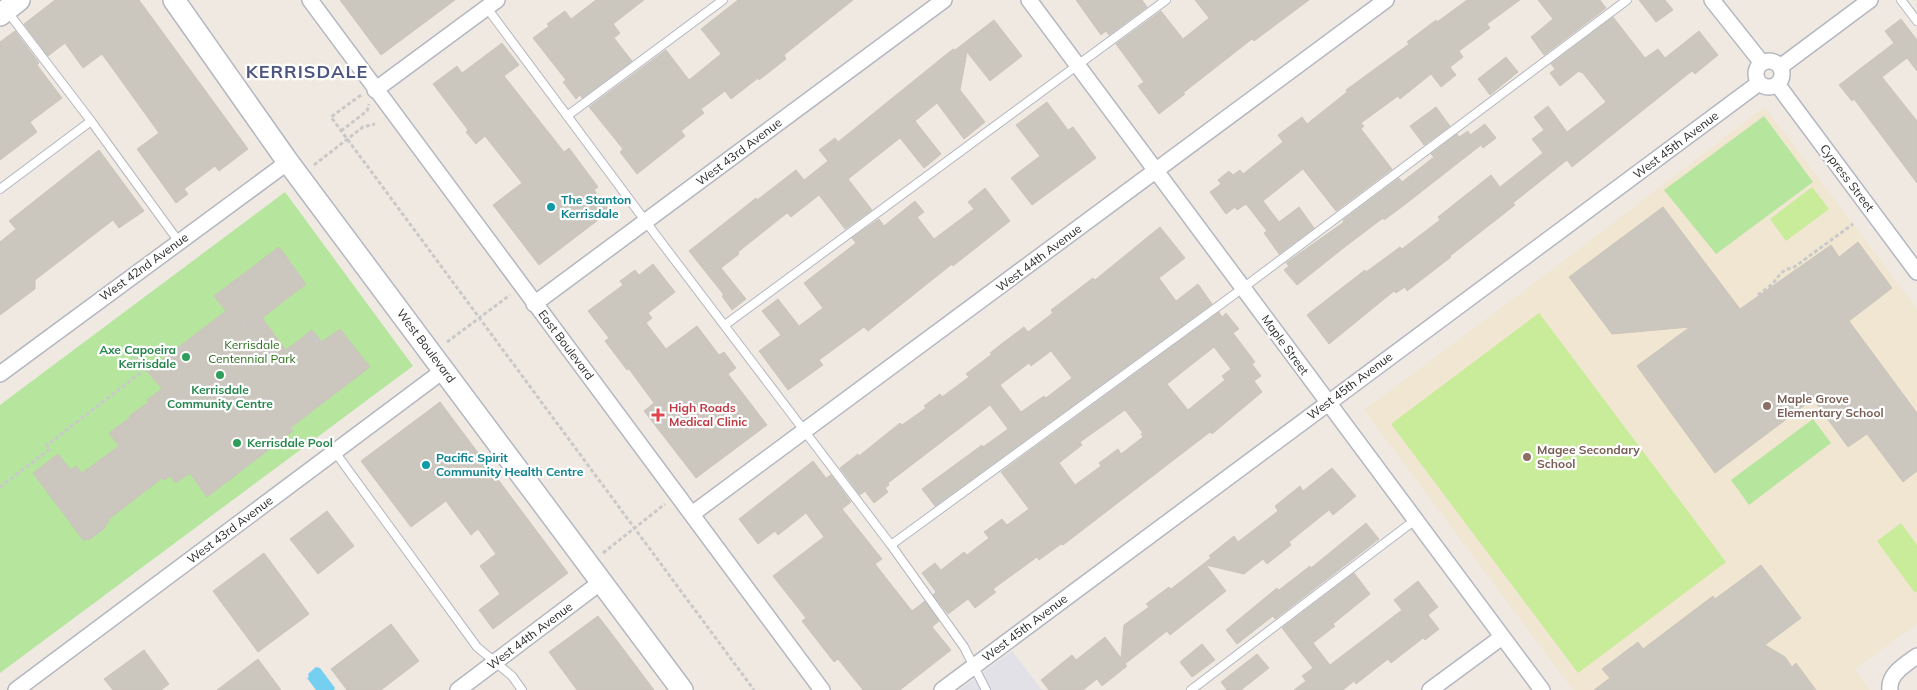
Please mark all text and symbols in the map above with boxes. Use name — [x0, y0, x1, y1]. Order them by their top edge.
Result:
district label: KERRISDALE — [246, 60, 368, 83]
street label: West 45th Avenue — [1630, 108, 1721, 182]
street label: West 43rd Avenue — [693, 115, 784, 189]
street label: Cypress Street — [1817, 141, 1878, 214]
place label: The Stanton Kerrisdale — [561, 192, 631, 221]
marker: The Stanton Kerrisdale — [545, 201, 557, 213]
street label: West 44th Avenue — [993, 221, 1084, 295]
street label: West 42nd Avenue — [96, 229, 191, 304]
street label: West Boulevard — [394, 306, 459, 386]
street label: East Boulevard — [535, 307, 598, 383]
street label: Maple Street — [1259, 312, 1312, 378]
park label: Kerrisdale Centennial Park — [208, 337, 297, 366]
place label: Axe Capoeira Kerrisdale — [99, 342, 176, 371]
street label: West 45th Avenue — [1304, 349, 1395, 423]
marker: Axe Capoeira Kerrisdale — [180, 351, 192, 363]
marker: Kerrisdale Community Centre — [214, 369, 226, 381]
place label: Kerrisdale Community Centre — [167, 382, 273, 411]
place label: Maple Grove Elementary School — [1777, 391, 1884, 420]
place label: High Roads Medical Clinic — [669, 400, 747, 429]
marker: Maple Grove Elementary School — [1761, 400, 1773, 412]
marker: High Roads Medical Clinic — [651, 408, 665, 422]
place label: Kerrisdale Pool — [247, 435, 333, 450]
marker: Kerrisdale Pool — [231, 437, 243, 449]
place label: Magee Secondary School — [1537, 442, 1640, 471]
place label: Pacific Spirit Community Health Centre — [436, 450, 584, 479]
marker: Magee Secondary School — [1521, 451, 1533, 463]
marker: Pacific Spirit Community Health Centre — [420, 459, 432, 471]
street label: West 43rd Avenue — [184, 493, 275, 567]
street label: West 45th Avenue — [979, 591, 1070, 665]
street label: West 44th Avenue — [484, 599, 575, 673]

